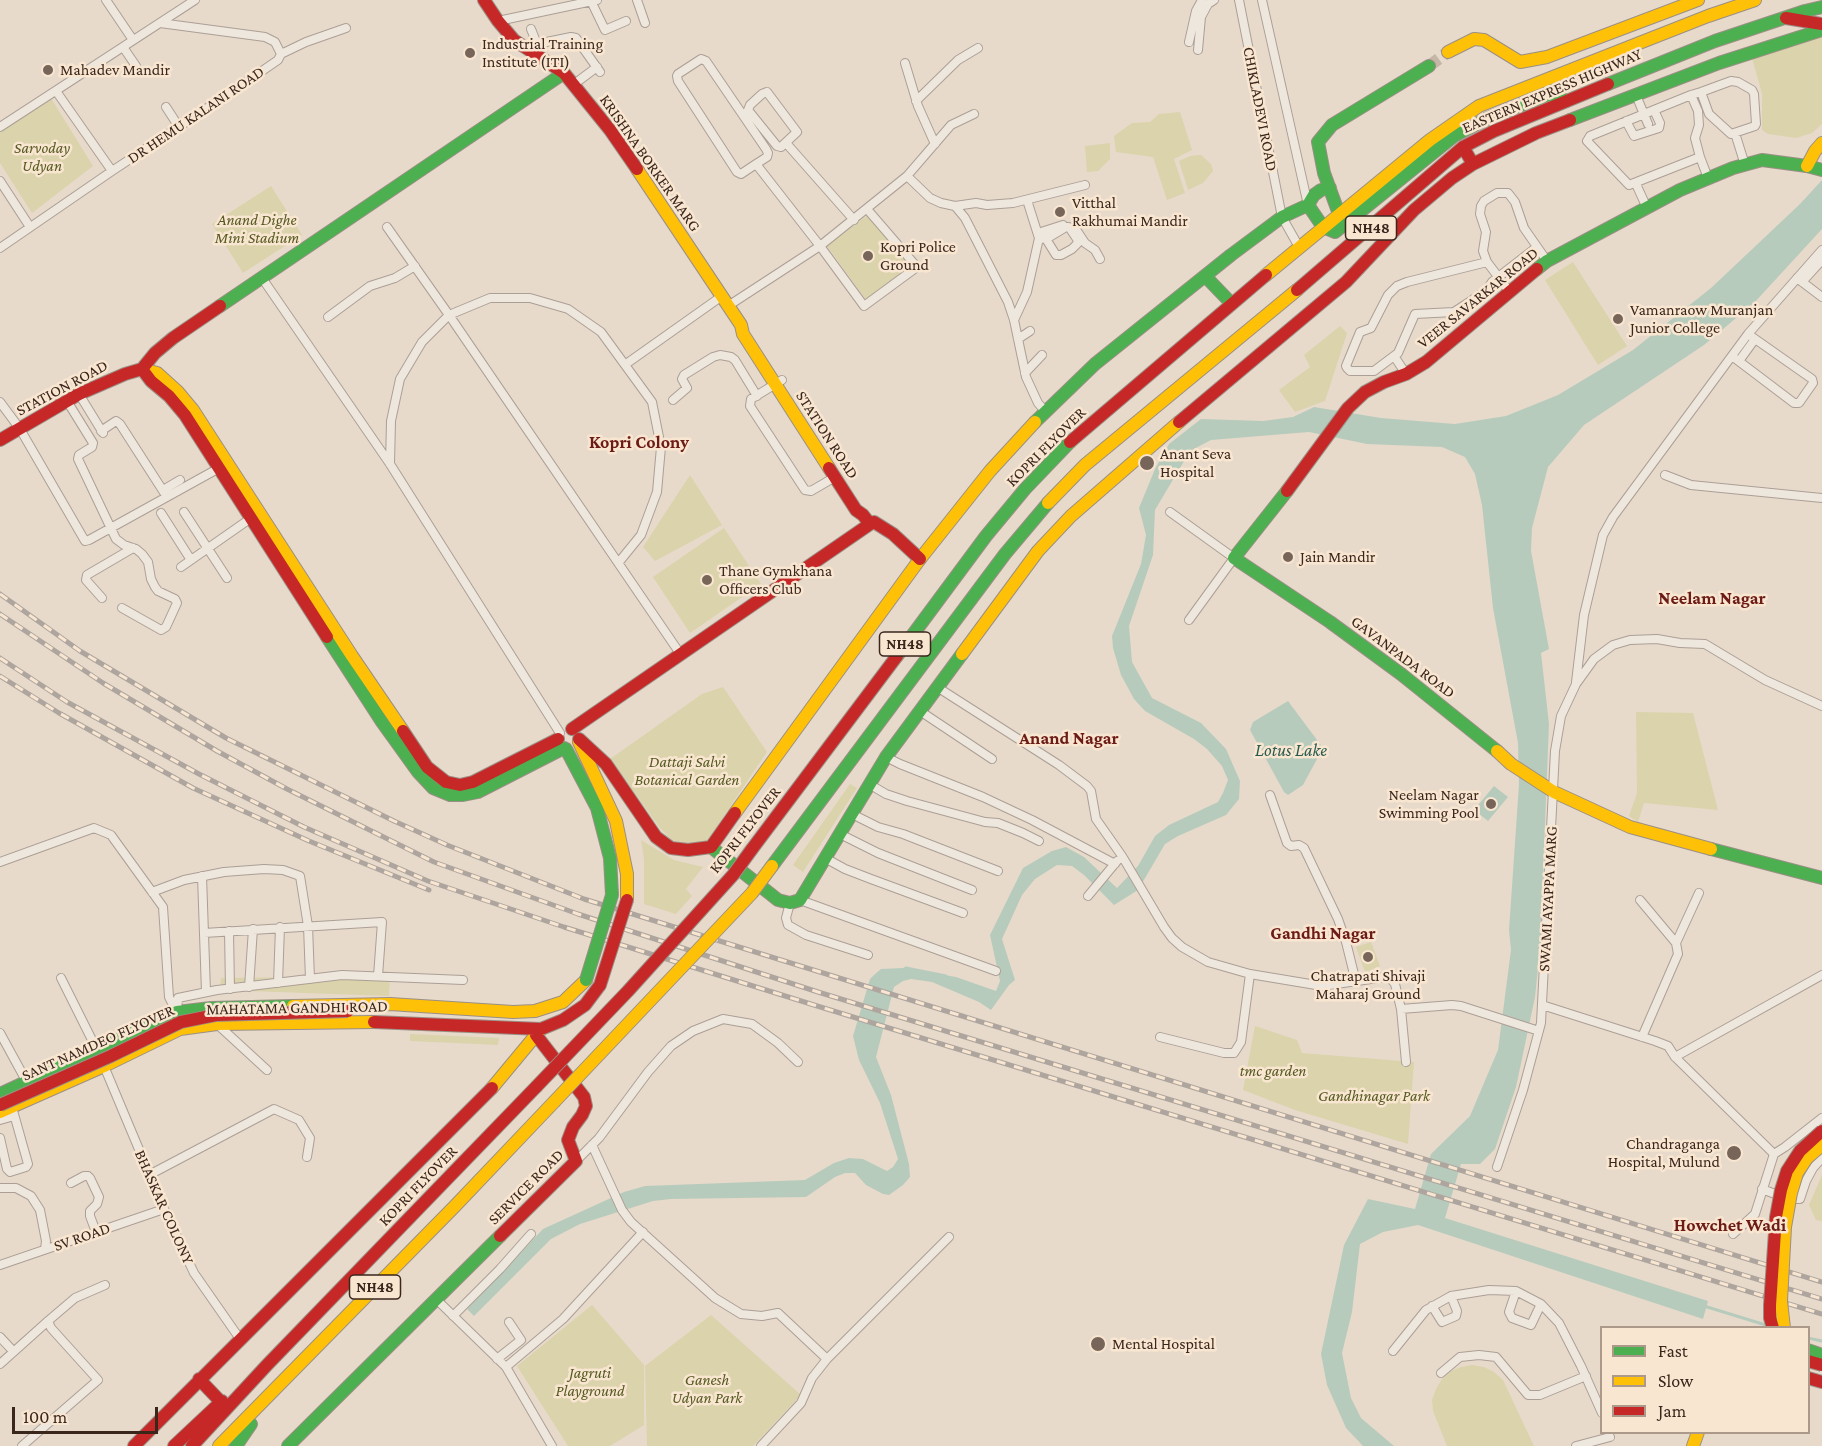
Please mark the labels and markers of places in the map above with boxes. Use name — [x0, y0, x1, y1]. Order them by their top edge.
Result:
place label: Industrial Training Institute (ITI) — [482, 34, 603, 72]
marker: Industrial Training Institute (ITI) — [463, 46, 477, 60]
place label: Mahadev Mandir — [60, 60, 170, 80]
marker: Mahadev Mandir — [41, 63, 55, 77]
place label: Vitthal Rakhumai Mandir — [1072, 193, 1188, 231]
marker: Vitthal Rakhumai Mandir — [1053, 205, 1067, 219]
place label: Kopri Police Ground — [880, 237, 956, 275]
marker: Kopri Police Ground — [861, 249, 875, 263]
place label: Vamanraow Muranjan Junior College — [1630, 300, 1773, 338]
marker: Vamanraow Muranjan Junior College — [1611, 312, 1625, 326]
place label: Anant Seva Hospital — [1160, 444, 1231, 482]
marker: Anant Seva Hospital — [1138, 454, 1156, 472]
place label: Jain Mandir — [1300, 547, 1376, 567]
marker: Jain Mandir — [1281, 550, 1295, 564]
place label: Thane Gymkhana Officers Club — [719, 561, 832, 599]
marker: Thane Gymkhana Officers Club — [700, 573, 714, 587]
place label: Neelam Nagar Swimming Pool — [1379, 785, 1479, 823]
marker: Neelam Nagar Swimming Pool — [1484, 797, 1498, 811]
marker: Chatrapati Shivaji Maharaj Ground — [1361, 950, 1375, 964]
place label: Chatrapati Shivaji Maharaj Ground — [1311, 966, 1425, 1004]
place label: Chandraganga Hospital, Mulund — [1608, 1134, 1720, 1172]
marker: Chandraganga Hospital, Mulund — [1725, 1144, 1743, 1162]
place label: Mental Hospital — [1112, 1334, 1215, 1354]
marker: Mental Hospital — [1089, 1335, 1107, 1353]

